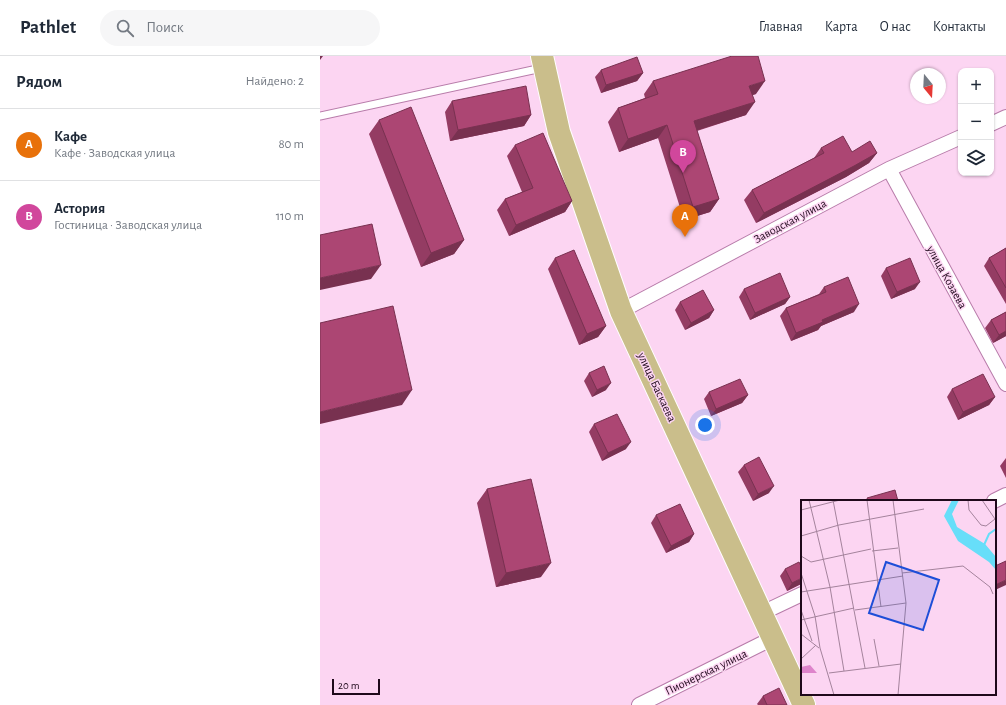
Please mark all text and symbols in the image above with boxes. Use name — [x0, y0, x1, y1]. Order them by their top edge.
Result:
search box — [100, 10, 380, 46]
icon: search — [114, 17, 136, 39]
text: Pathlet — [20, 18, 76, 37]
text: Поиск — [146, 20, 184, 35]
text: Главная — [759, 20, 803, 34]
text: Карта — [825, 20, 858, 34]
text: О нас — [880, 20, 911, 34]
text: Контакты — [933, 20, 986, 34]
north arrow — [910, 68, 946, 104]
map controls — [958, 68, 994, 176]
button: + — [958, 68, 994, 104]
text: Рядом — [16, 73, 62, 90]
text: Найдено: 2 — [246, 75, 304, 88]
button: − — [958, 104, 994, 140]
text: Кафе — [54, 129, 87, 144]
text: A — [25, 138, 33, 151]
text: 80 m — [278, 138, 304, 151]
pin: B — [670, 140, 696, 173]
button: layers — [958, 140, 994, 176]
text: Кафе · Заводская улица — [54, 147, 175, 160]
street label: Заводская улица — [752, 197, 829, 246]
text: Астория — [54, 201, 105, 216]
pin: A — [672, 204, 698, 237]
text: B — [25, 210, 33, 223]
text: 110 m — [276, 210, 304, 223]
text: Гостиница · Заводская улица — [54, 219, 202, 232]
street label: улица Козаева — [923, 243, 969, 311]
street label: улица Баскаева — [634, 350, 678, 424]
your location — [695, 415, 715, 435]
inset map — [801, 500, 996, 695]
street label: Пионерская улица — [663, 647, 750, 698]
scale bar — [332, 677, 380, 696]
text: 20 m — [338, 680, 359, 691]

